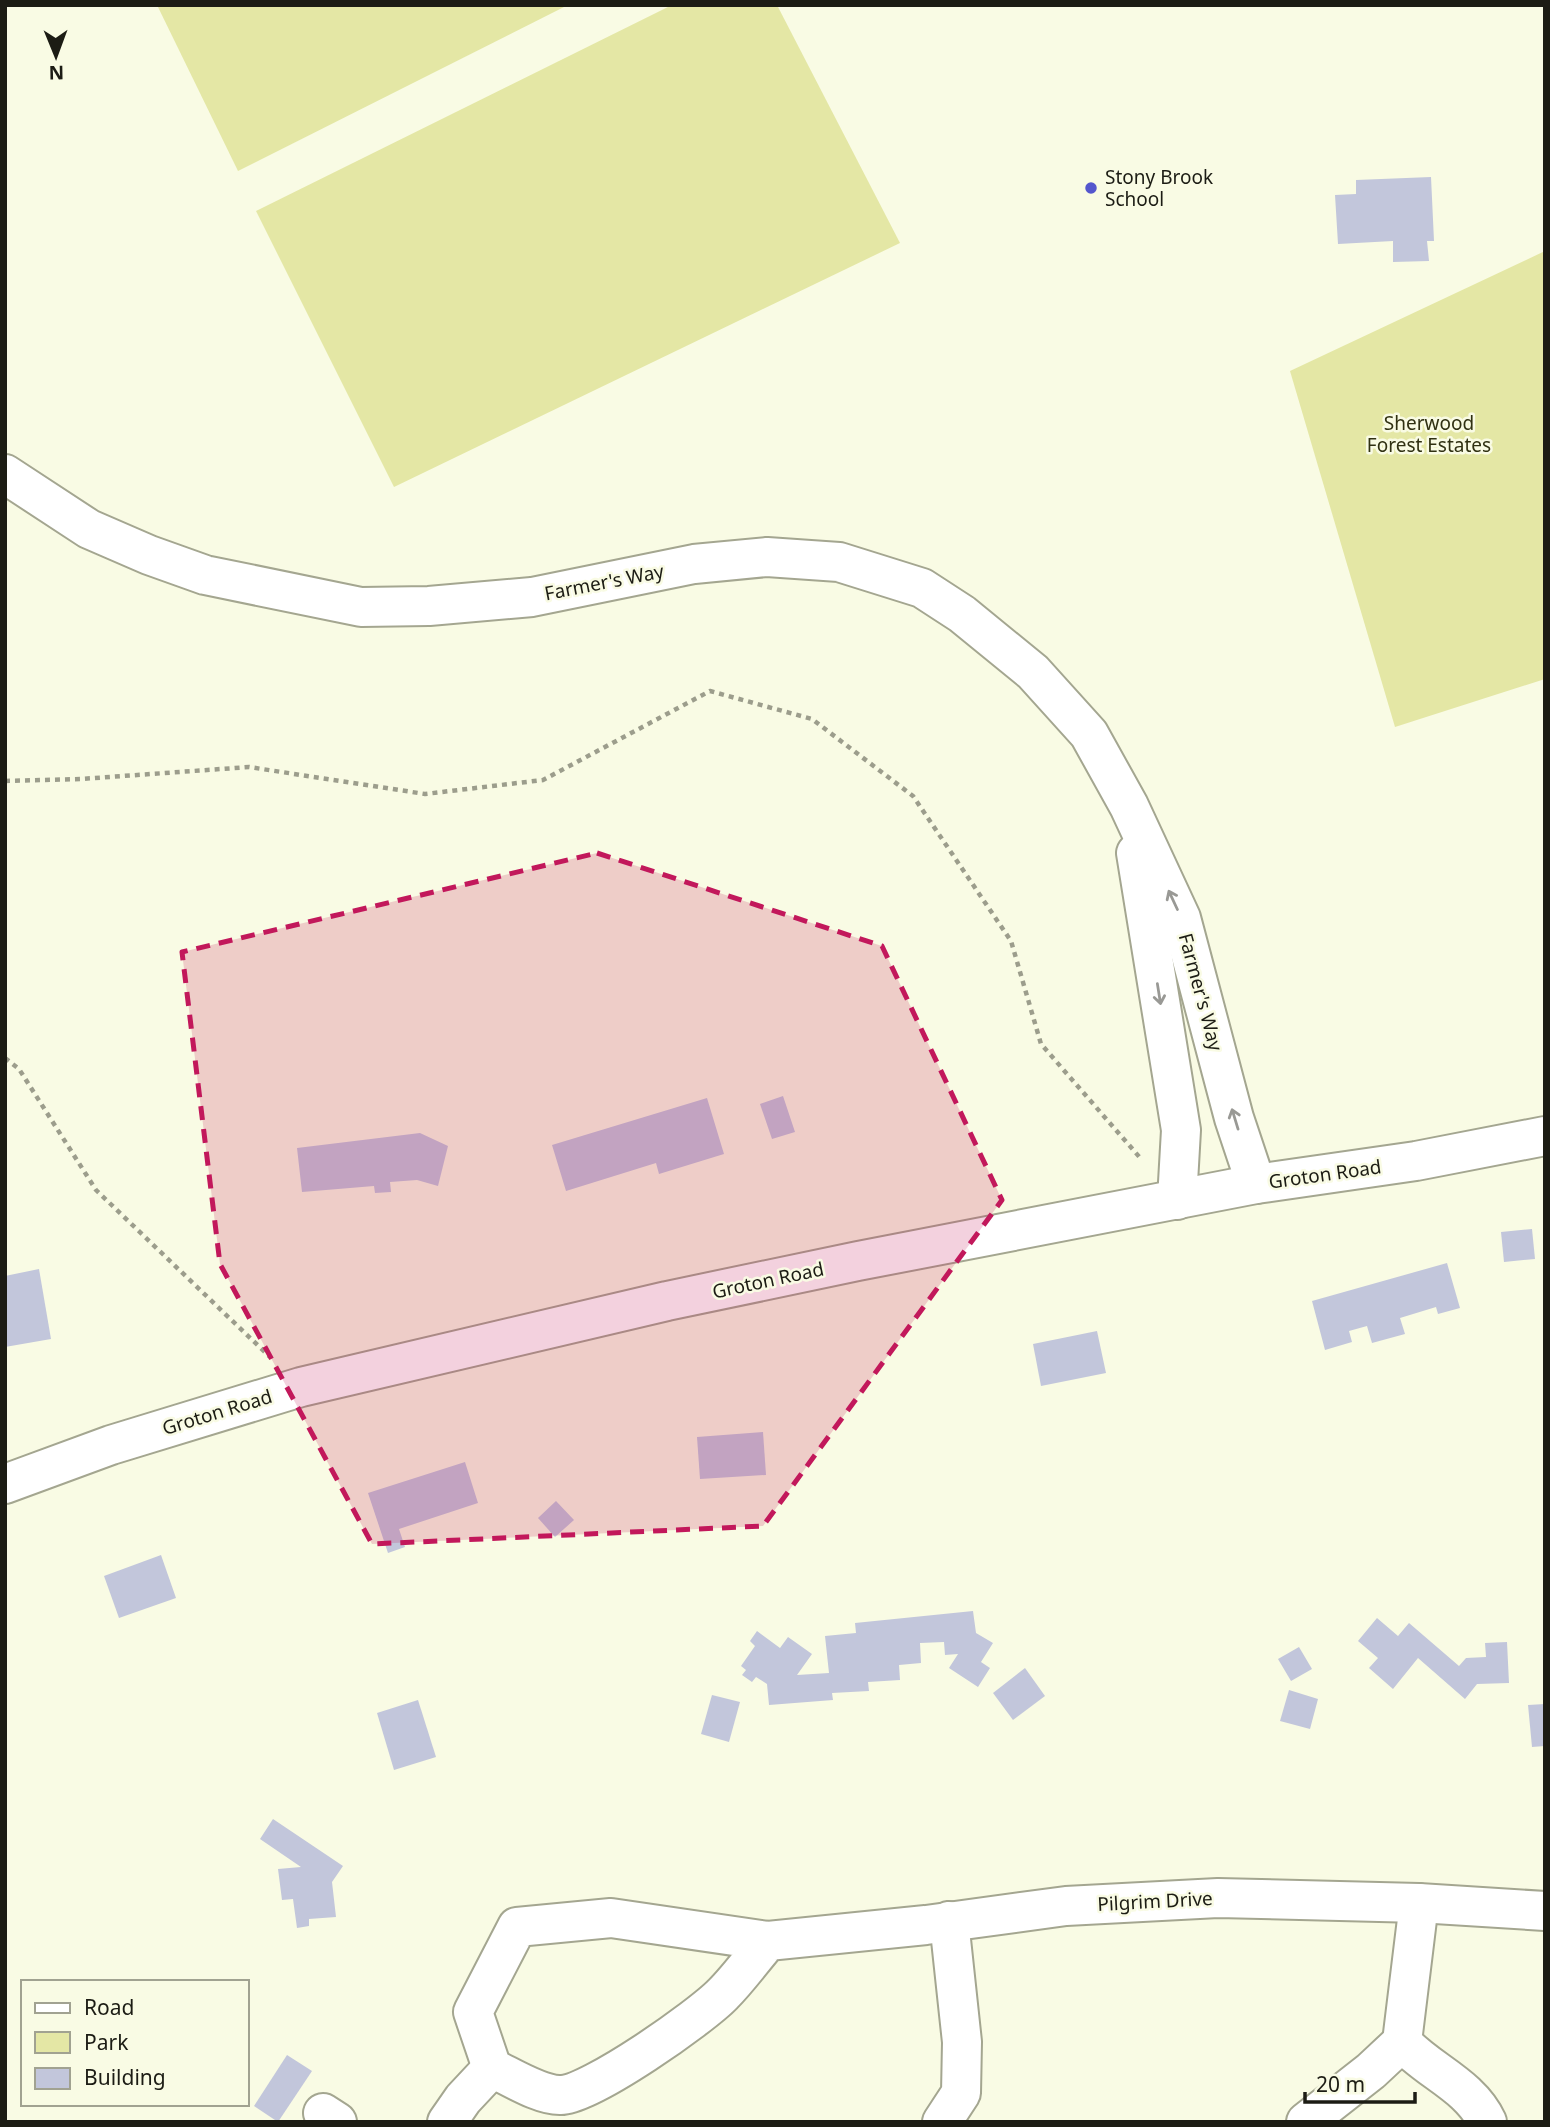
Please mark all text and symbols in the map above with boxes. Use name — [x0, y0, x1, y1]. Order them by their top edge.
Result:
north arrow — [21, 21, 91, 91]
text: N — [48, 60, 64, 86]
place label: Stony Brook School — [1105, 164, 1213, 212]
marker: Stony Brook School — [1083, 180, 1099, 196]
park label: Sherwood Forest Estates — [1367, 410, 1491, 458]
street label: Farmer's Way — [542, 558, 666, 606]
one-way arrow — [1166, 890, 1179, 912]
street label: Farmer's Way — [1173, 930, 1229, 1054]
one-way arrow — [1153, 982, 1166, 1005]
one-way arrow — [1228, 1108, 1241, 1130]
street label: Groton Road — [1267, 1153, 1383, 1195]
street label: Groton Road — [710, 1255, 826, 1305]
street label: Groton Road — [159, 1383, 275, 1441]
street label: Pilgrim Drive — [1097, 1885, 1213, 1917]
legend — [21, 1980, 248, 2106]
text: Road — [84, 1993, 134, 2021]
text: Park — [84, 2028, 129, 2056]
scale bar — [1305, 2060, 1415, 2104]
text: Building — [84, 2063, 166, 2091]
text: 20 m — [1316, 2070, 1365, 2098]

